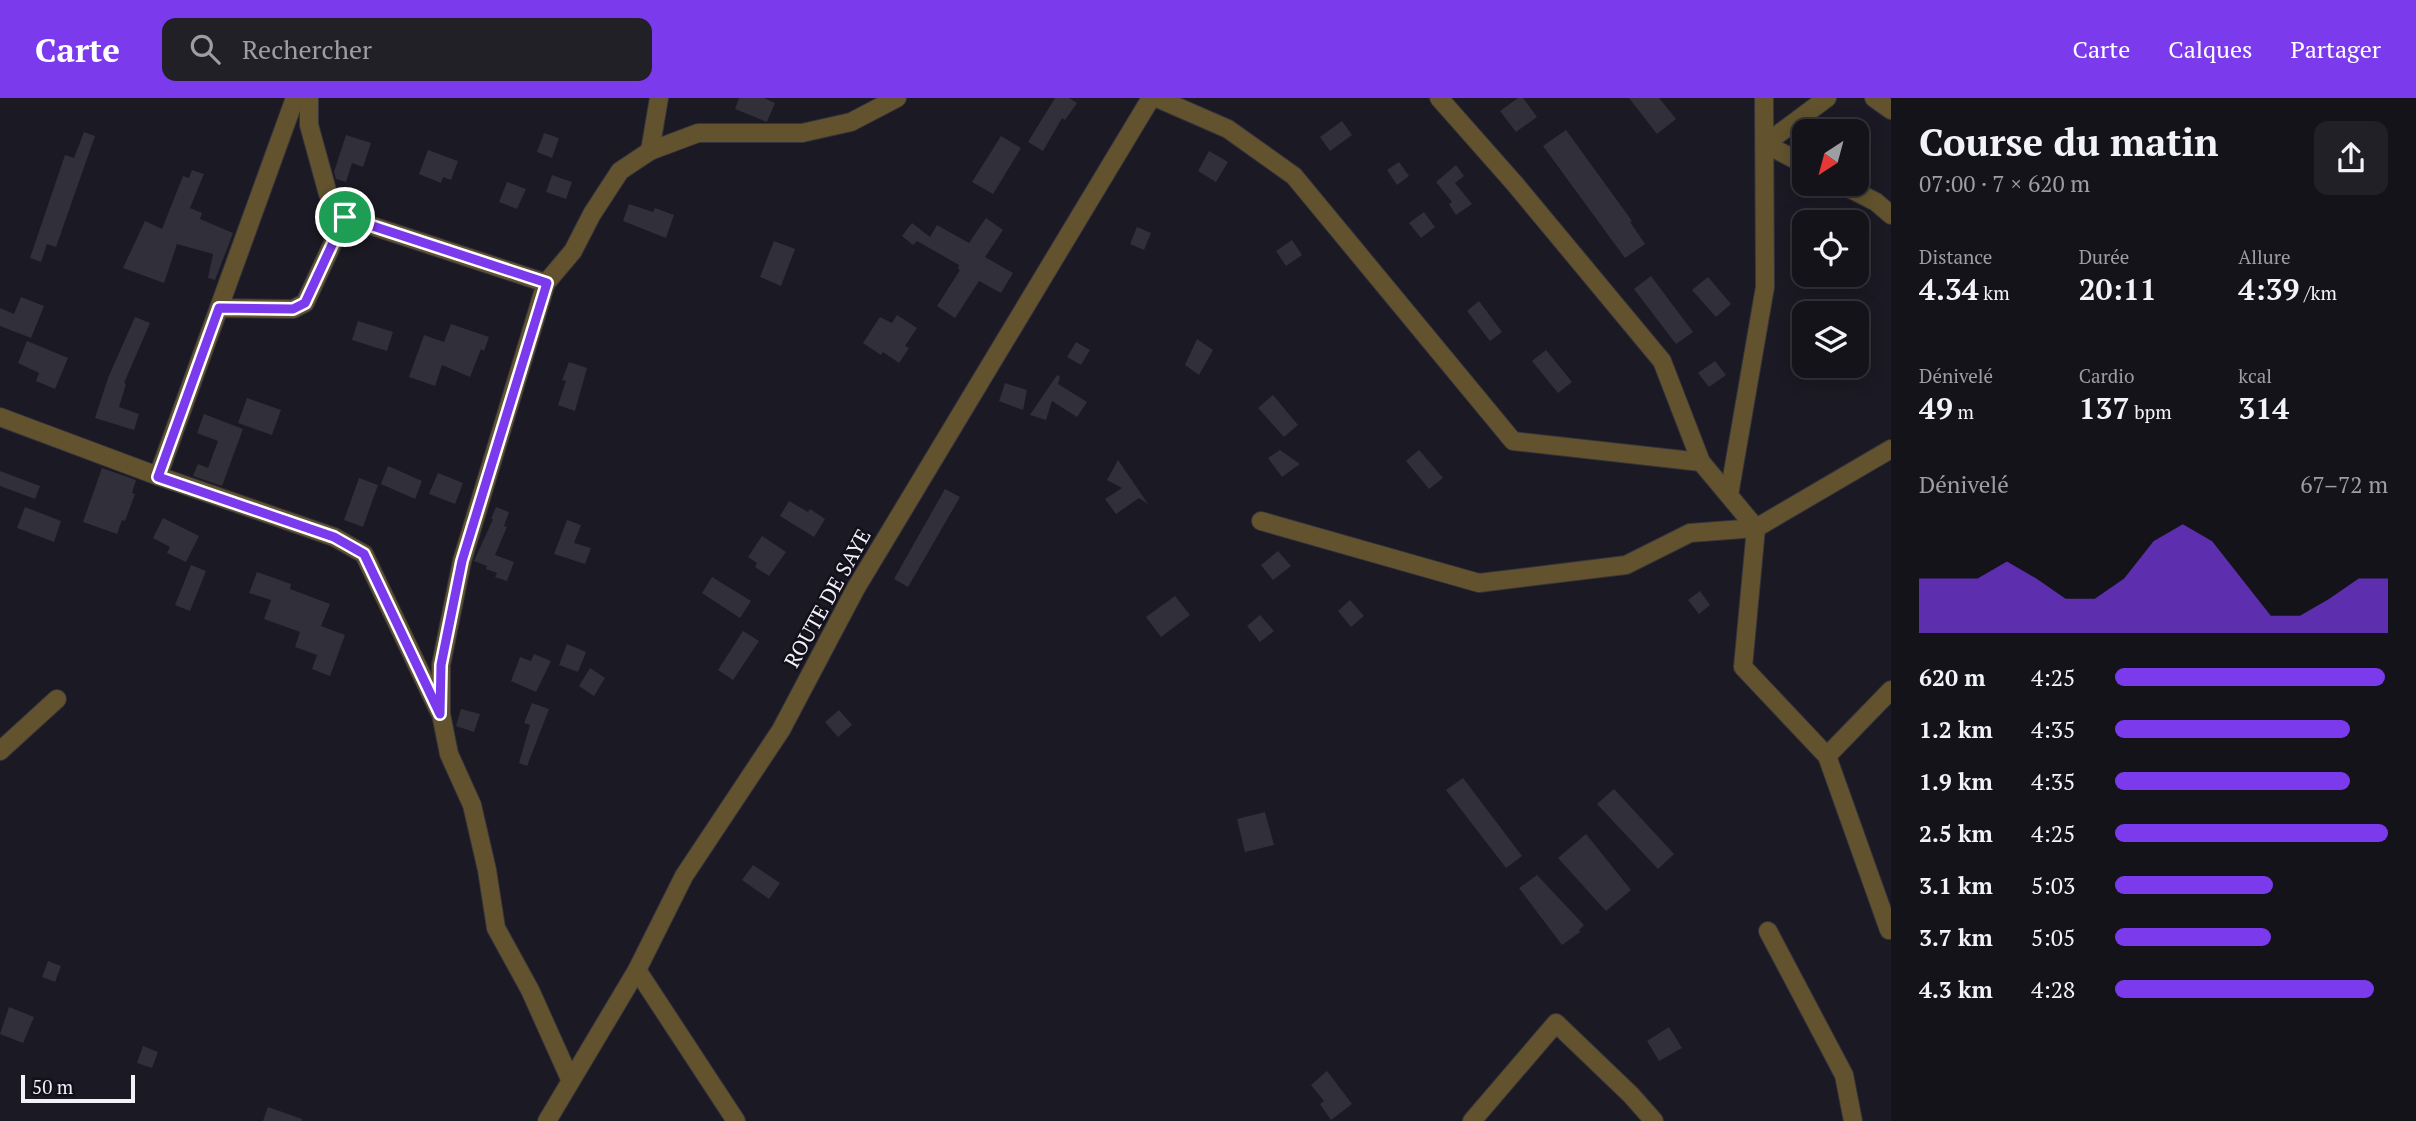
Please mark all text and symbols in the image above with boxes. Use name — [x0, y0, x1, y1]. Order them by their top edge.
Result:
search box — [162, 18, 652, 81]
text: Carte — [35, 28, 120, 71]
icon: search — [186, 30, 224, 68]
text: Rechercher — [242, 32, 372, 66]
text: Carte — [2072, 33, 2130, 65]
text: Calques — [2168, 33, 2252, 65]
text: Partager — [2290, 33, 2381, 65]
text: Course du matin — [1919, 117, 2219, 167]
north arrow — [1792, 119, 1869, 196]
map controls — [1792, 119, 1869, 378]
button: share — [2314, 121, 2388, 195]
text: 07:00 · 7 × 620 m — [1919, 168, 2090, 199]
pin — [315, 187, 375, 247]
icon: arrive — [326, 198, 364, 236]
button: locate — [1792, 210, 1869, 287]
text: Distance — [1919, 244, 1992, 269]
text: Durée — [2079, 244, 2129, 269]
text: Allure — [2238, 244, 2291, 269]
text: 4.34 — [1919, 269, 1979, 309]
text: 20:11 — [2079, 269, 2157, 309]
text: 4:39 — [2238, 269, 2299, 309]
text: km — [1979, 280, 2010, 305]
text: /km — [2299, 280, 2337, 305]
button: layers — [1792, 301, 1869, 378]
text: Dénivelé — [1919, 363, 1993, 388]
text: Cardio — [2079, 363, 2135, 388]
text: kcal — [2238, 363, 2272, 388]
text: 49 — [1919, 388, 1953, 428]
text: 137 — [2079, 388, 2130, 428]
text: 314 — [2238, 388, 2289, 428]
text: m — [1953, 399, 1974, 424]
text: bpm — [2130, 399, 2172, 424]
text: Dénivelé — [1919, 469, 2009, 500]
text: 67–72 m — [2300, 469, 2388, 500]
street label: ROUTE DE SAYE — [777, 524, 877, 672]
text: 620 m — [1919, 662, 1985, 693]
text: 4:25 — [2031, 662, 2075, 693]
text: 1.2 km — [1919, 714, 1993, 745]
text: 4:35 — [2031, 714, 2075, 745]
text: 1.9 km — [1919, 766, 1993, 797]
text: 4:35 — [2031, 766, 2075, 797]
text: 2.5 km — [1919, 818, 1993, 849]
text: 4:25 — [2031, 818, 2075, 849]
text: 3.1 km — [1919, 870, 1993, 901]
text: 5:03 — [2031, 870, 2075, 901]
text: 3.7 km — [1919, 922, 1993, 953]
text: 5:05 — [2031, 922, 2075, 953]
text: 4.3 km — [1919, 974, 1993, 1005]
text: 4:28 — [2031, 974, 2075, 1005]
scale bar — [21, 1072, 135, 1104]
text: 50 m — [32, 1074, 73, 1099]

